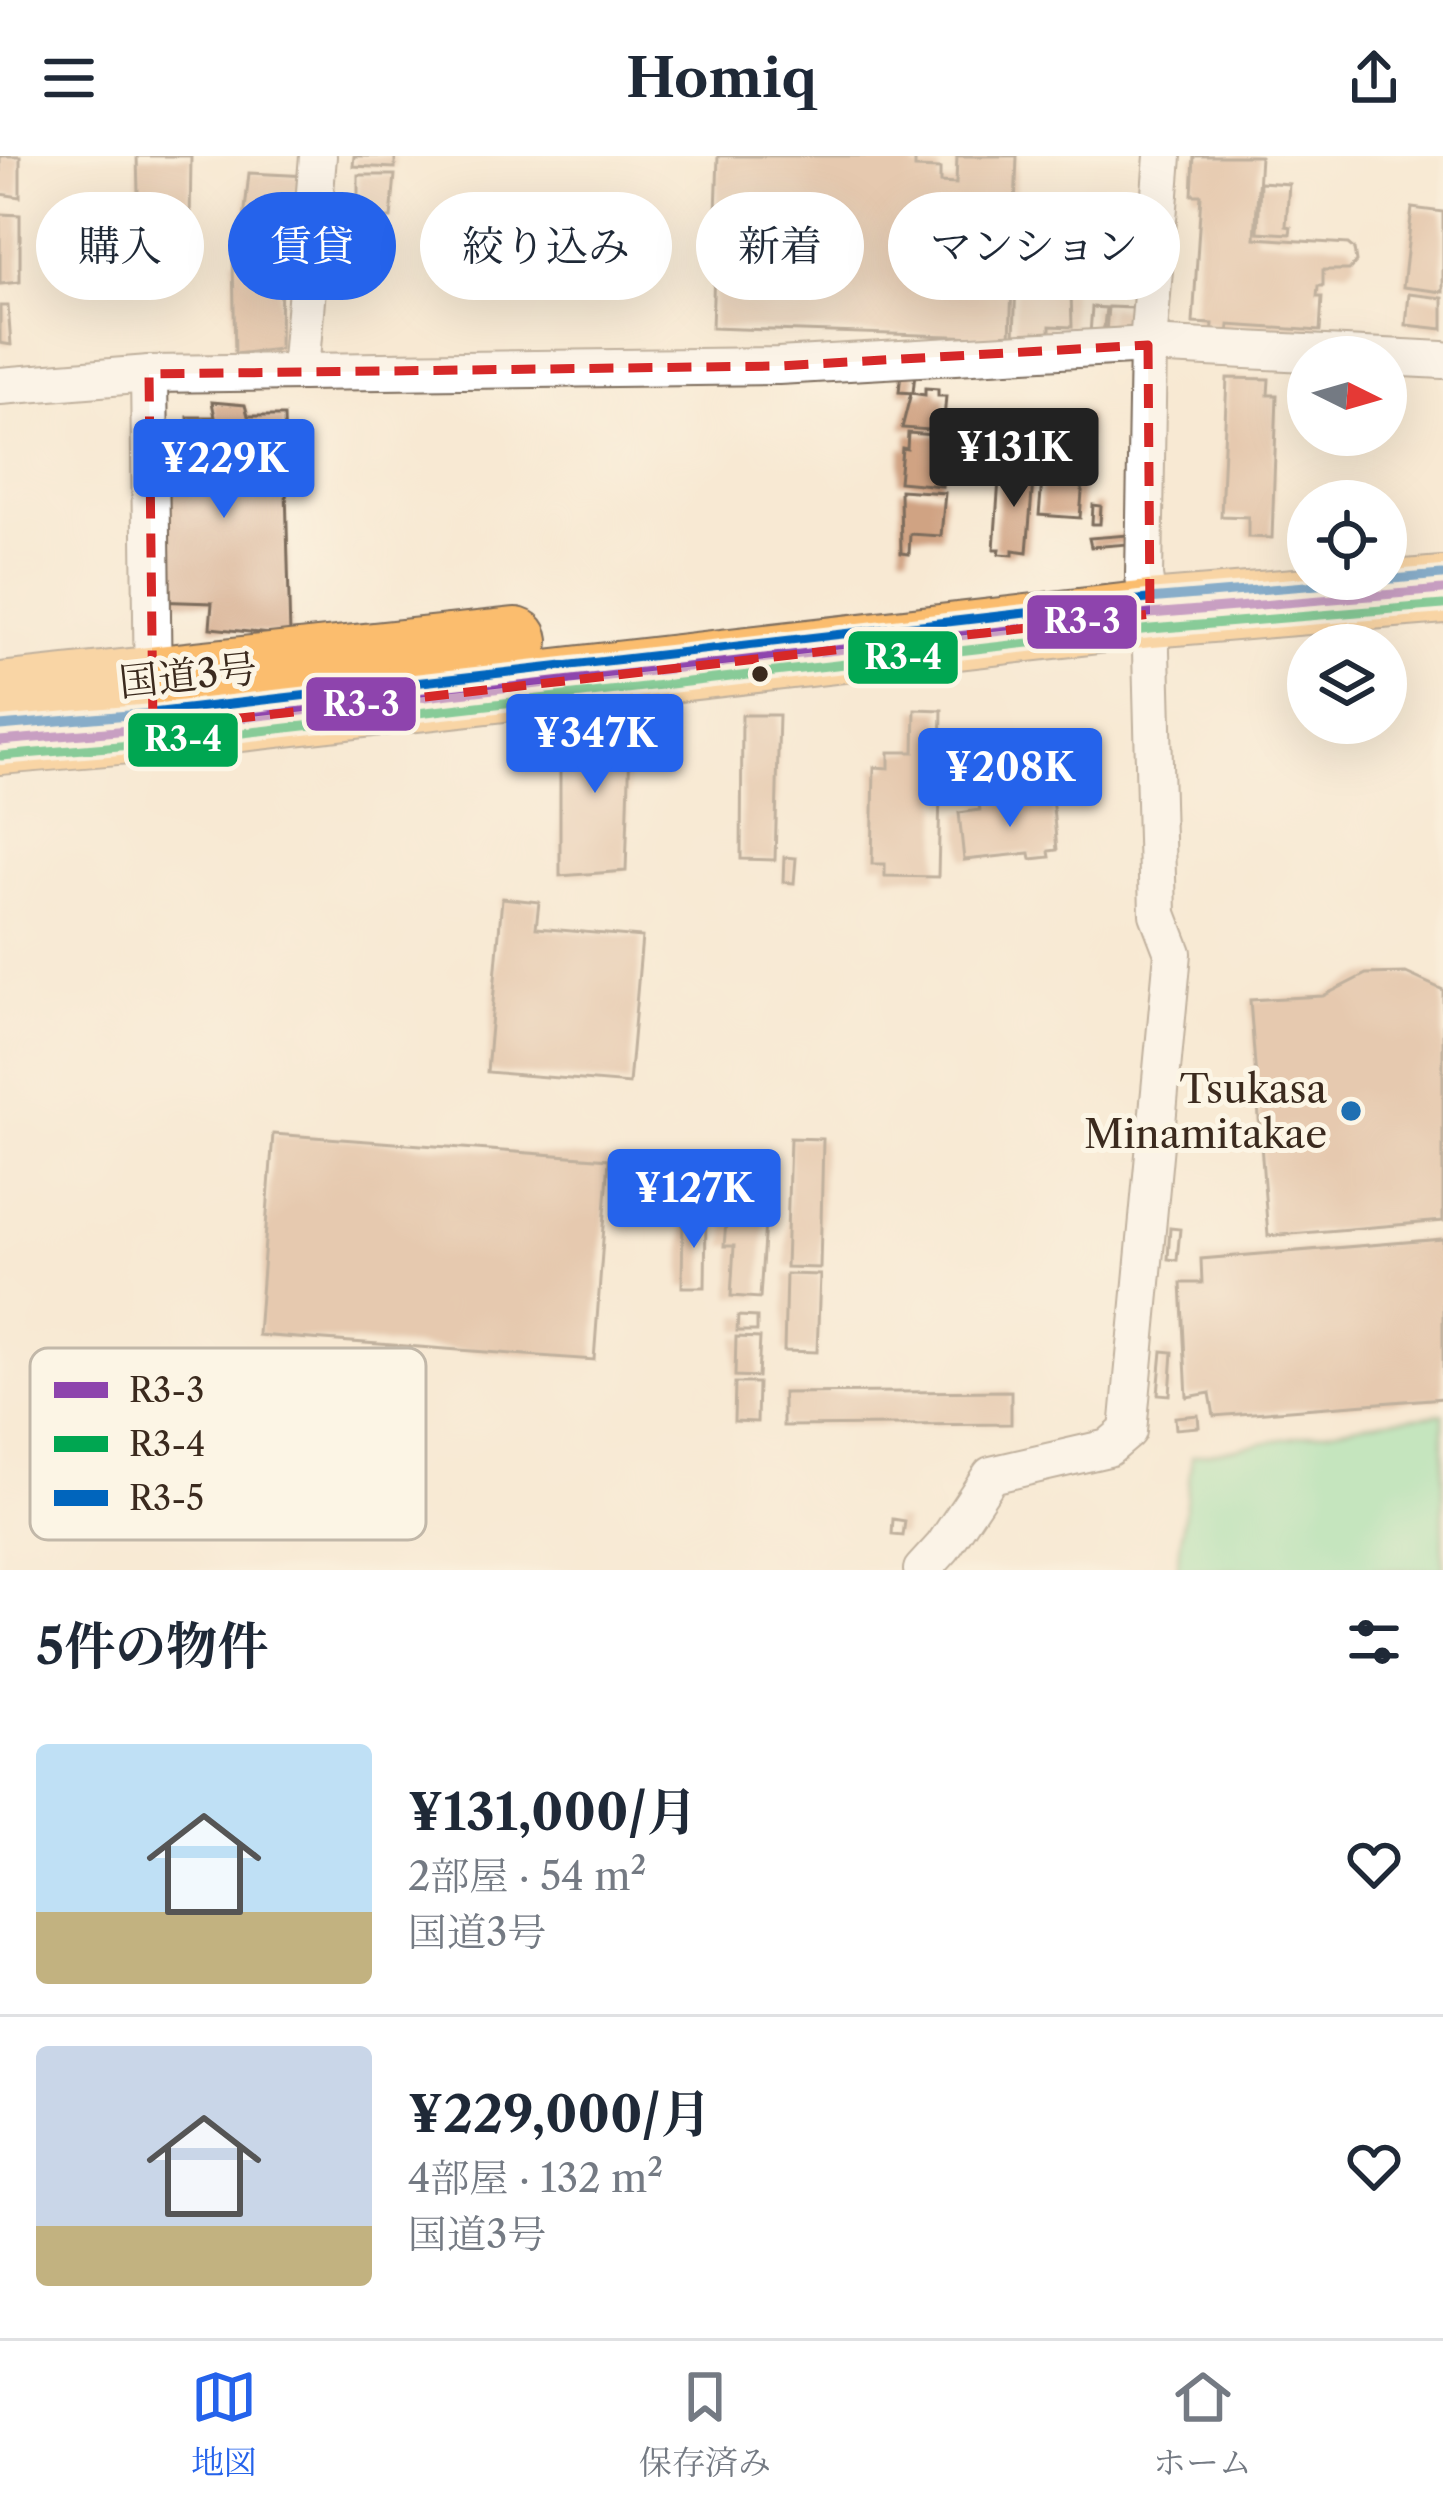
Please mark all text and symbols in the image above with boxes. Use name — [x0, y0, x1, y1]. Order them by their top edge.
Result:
icon: menu — [36, 45, 102, 111]
text: Homiq — [626, 45, 817, 111]
icon: share — [1341, 45, 1407, 111]
chip: 購入 — [36, 192, 204, 300]
chip: 賃貸 — [228, 192, 396, 300]
chip: 絞り込み — [420, 192, 672, 300]
chip: 新着 — [696, 192, 864, 300]
chip: マンション — [888, 192, 1180, 300]
north arrow — [1287, 336, 1407, 456]
map controls — [1287, 336, 1407, 744]
pin: ¥131K — [930, 408, 1098, 510]
pin: ¥229K — [140, 419, 308, 521]
text: ¥131K — [956, 423, 1072, 471]
text: ¥229K — [160, 434, 288, 482]
button: locate — [1287, 480, 1407, 600]
line badge: R3-3 — [1025, 593, 1139, 651]
text: R3-3 — [1043, 601, 1121, 642]
button: layers — [1287, 624, 1407, 744]
line badge: R3-4 — [846, 629, 960, 686]
text: R3-4 — [864, 637, 942, 678]
street label: 国道3号 — [117, 644, 259, 706]
unlabelled marker — [749, 663, 771, 685]
line badge: R3-3 — [304, 675, 418, 733]
text: R3-3 — [322, 684, 400, 725]
pin: ¥347K — [511, 694, 679, 796]
text: ¥347K — [533, 709, 657, 757]
line badge: R3-4 — [126, 711, 240, 769]
text: R3-4 — [144, 719, 222, 760]
pin: ¥208K — [926, 728, 1094, 830]
text: ¥208K — [945, 743, 1075, 791]
place label: Tsukasa Minamitakae — [1084, 1065, 1327, 1158]
marker: Tsukasa Minamitakae — [1338, 1098, 1364, 1124]
pin: ¥127K — [610, 1149, 778, 1251]
text: ¥127K — [635, 1164, 753, 1212]
legend — [30, 1348, 426, 1540]
text: R3-3 — [129, 1370, 205, 1411]
text: R3-4 — [129, 1424, 205, 1465]
text: R3-5 — [129, 1478, 204, 1519]
icon: filters — [1341, 1609, 1407, 1675]
text: 5件の物件 — [36, 1615, 268, 1677]
text: ¥131,000/月 — [408, 1781, 698, 1843]
icon: home — [132, 1792, 276, 1936]
icon: heart — [1341, 1831, 1407, 1897]
text: 2部屋 · 54 m² — [408, 1852, 647, 1900]
text: 国道3号 — [408, 1908, 546, 1956]
text: ¥229,000/月 — [408, 2083, 712, 2145]
icon: home — [132, 2094, 276, 2238]
icon: heart — [1341, 2133, 1407, 2199]
text: 4部屋 · 132 m² — [408, 2154, 663, 2202]
text: 国道3号 — [408, 2210, 546, 2258]
tab: 地図 — [191, 2364, 257, 2483]
tab: 保存済み — [639, 2364, 771, 2483]
tab: ホーム — [1153, 2364, 1252, 2483]

